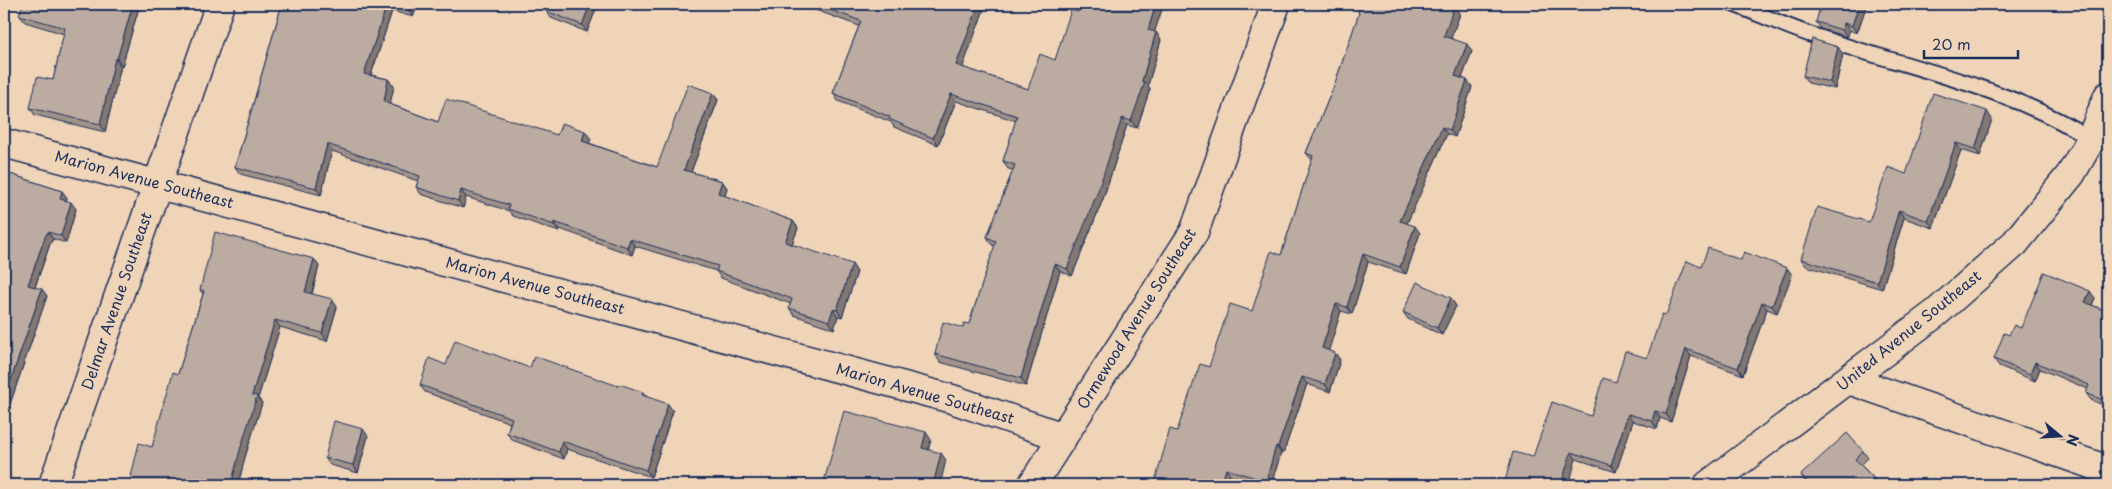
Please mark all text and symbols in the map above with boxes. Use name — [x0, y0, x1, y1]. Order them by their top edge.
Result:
scale bar — [1924, 28, 2018, 60]
text: 20 m — [1932, 32, 1971, 55]
street label: Marion Avenue Southeast — [52, 144, 236, 214]
street label: Delmar Avenue Southeast — [74, 209, 157, 392]
street label: Ormewood Avenue Southeast — [1070, 223, 1201, 413]
street label: Marion Avenue Southeast — [443, 250, 627, 320]
street label: United Avenue Southeast — [1831, 264, 1985, 396]
street label: Marion Avenue Southeast — [834, 356, 1017, 429]
north arrow — [2034, 412, 2084, 462]
text: N — [2061, 432, 2085, 449]

